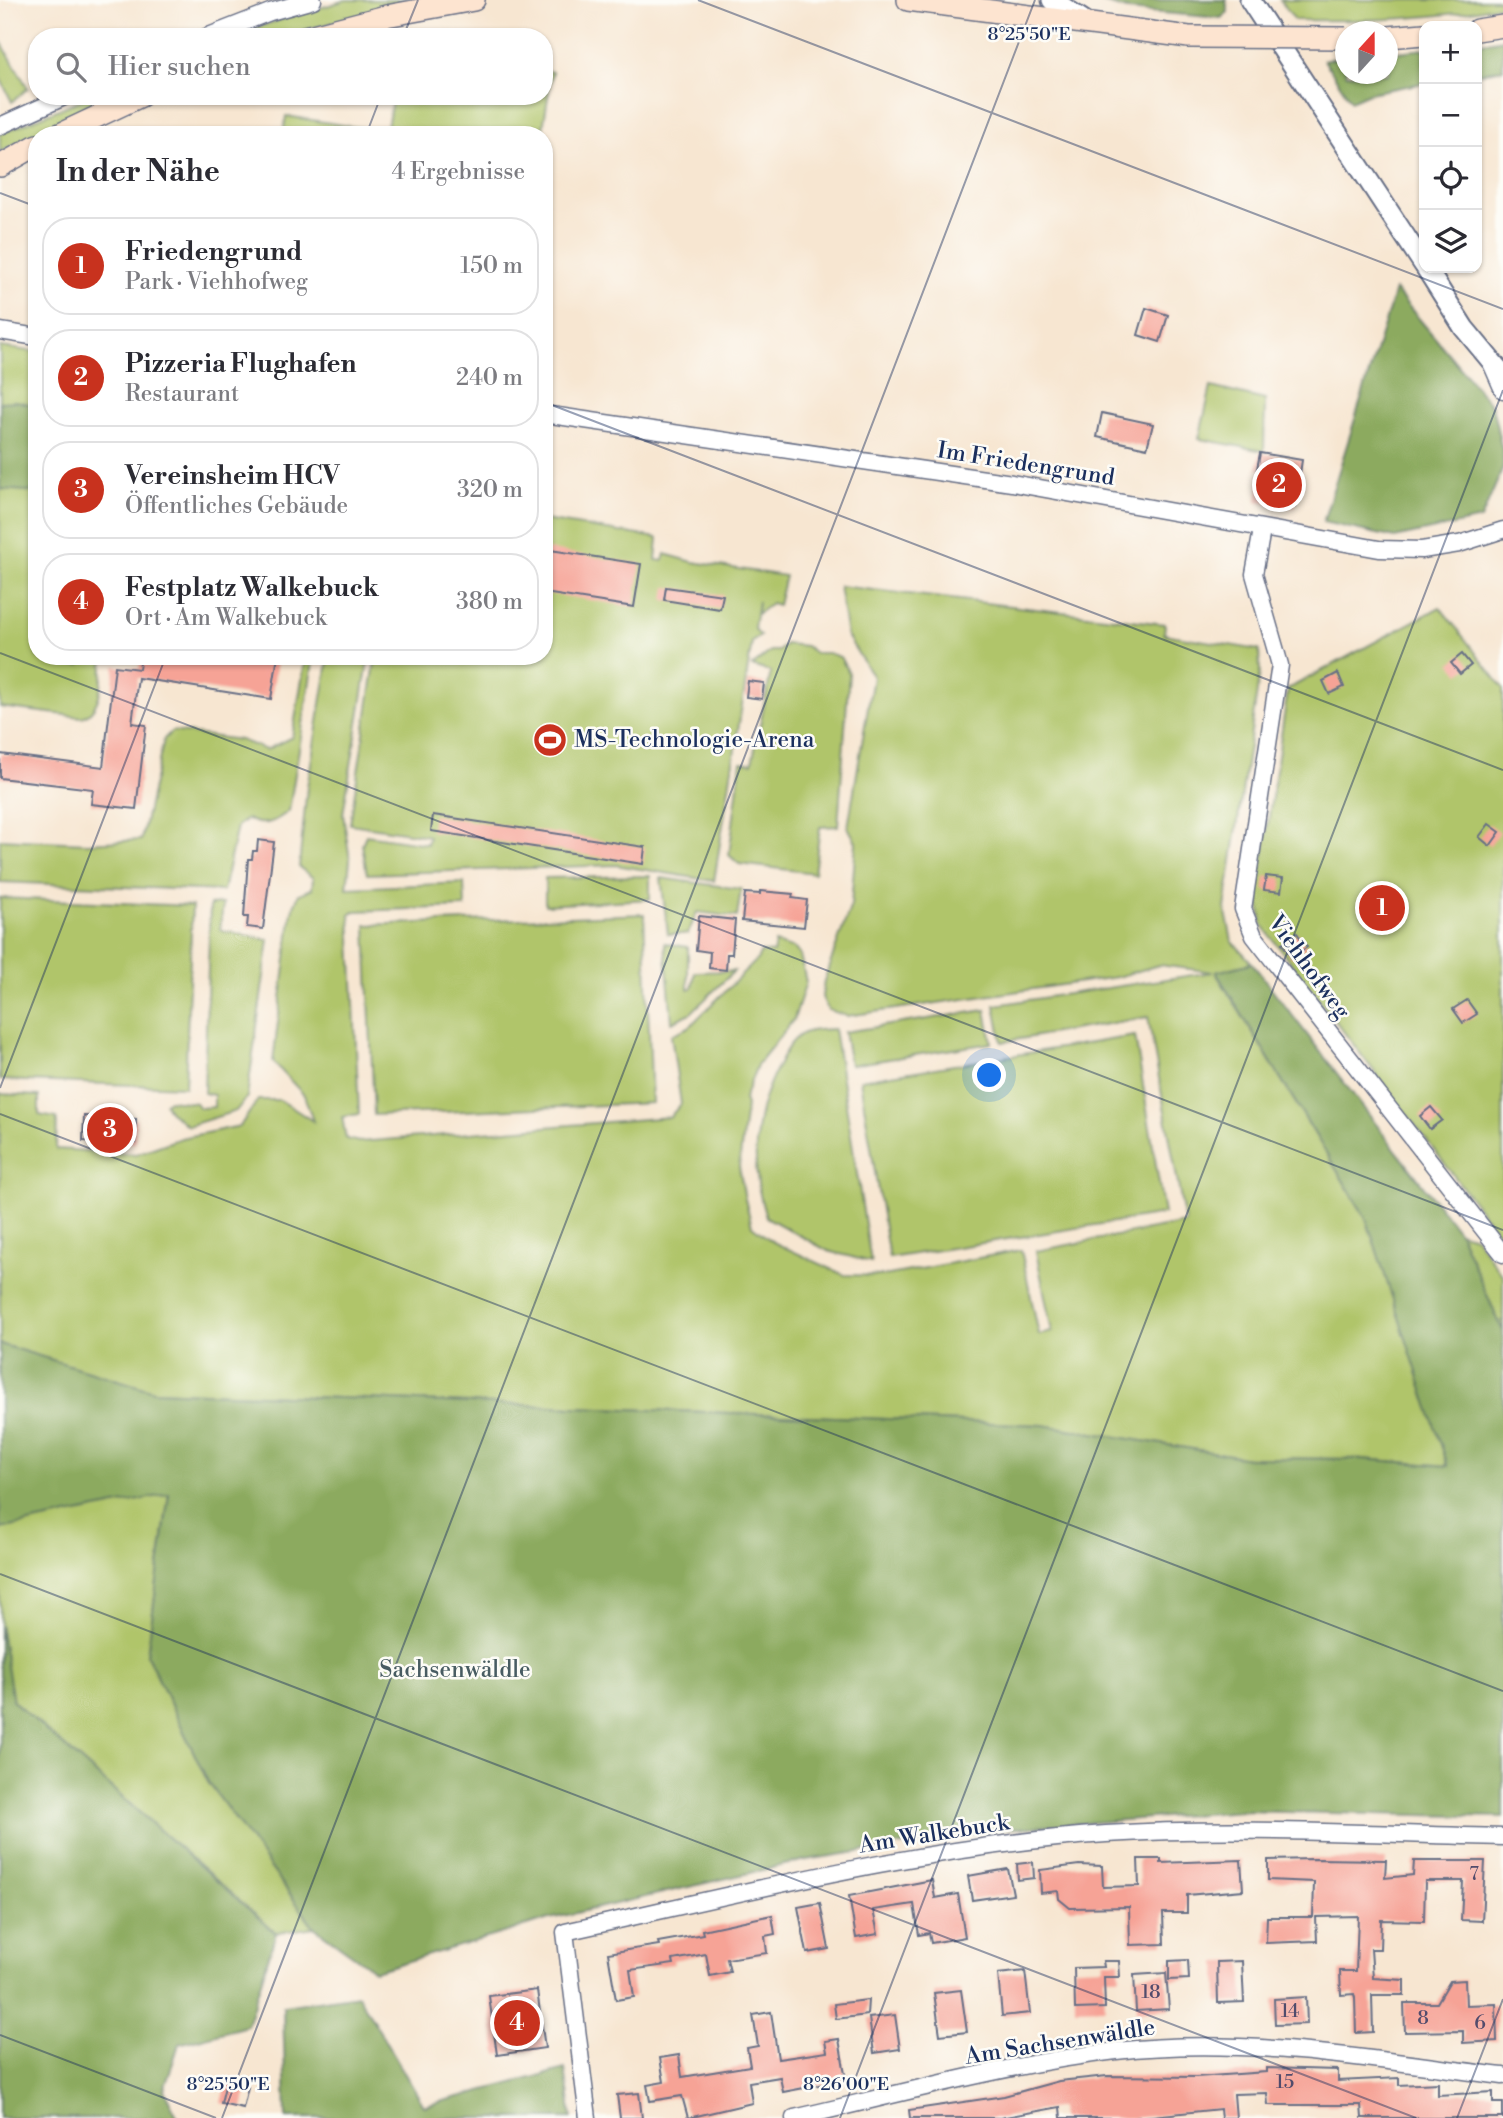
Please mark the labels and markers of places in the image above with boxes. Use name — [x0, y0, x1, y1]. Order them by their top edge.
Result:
pin: 2 — [1256, 459, 1302, 511]
sports icon: MS-Technologie-Arena — [531, 721, 569, 759]
place label: MS-Technologie-Arena — [574, 726, 815, 754]
pin: 1 — [1359, 882, 1405, 934]
pin: 3 — [87, 1104, 133, 1156]
pin: 4 — [494, 1997, 540, 2049]

